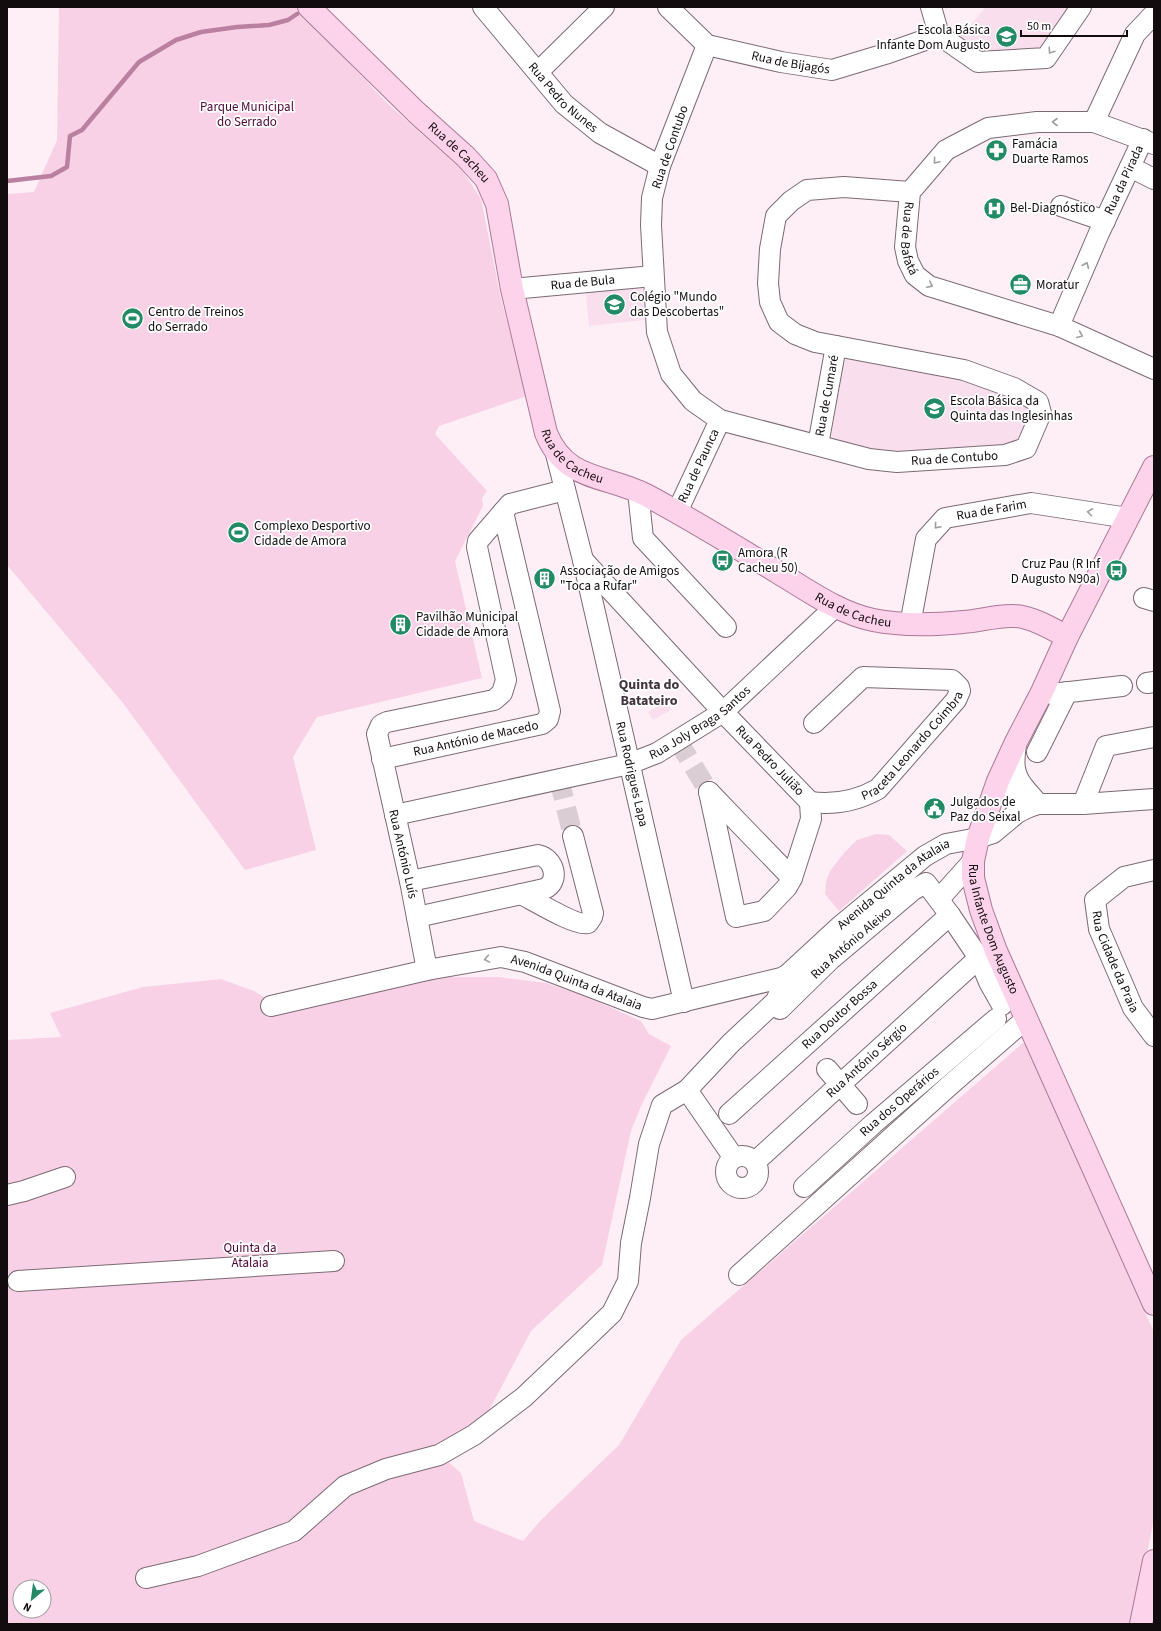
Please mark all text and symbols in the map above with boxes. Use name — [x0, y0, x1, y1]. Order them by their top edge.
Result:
scale bar — [1021, 12, 1127, 38]
text: 50 m — [1027, 18, 1051, 35]
place label: Escola Básica Infante Dom Augusto — [876, 21, 990, 54]
school or university icon: Escola Básica Infante Dom Augusto — [993, 24, 1019, 50]
street label: Rua de Bijagós — [750, 46, 832, 79]
one-way arrow — [1048, 47, 1056, 54]
street label: Rua Pedro Nunes — [524, 58, 602, 137]
park label: Parque Municipal do Serrado — [200, 98, 294, 131]
street label: Rua de Contubo — [647, 103, 693, 191]
street label: Rua de Cacheu — [424, 118, 494, 187]
one-way arrow — [1052, 118, 1058, 126]
place label: Famácia Duarte Ramos — [1012, 135, 1089, 168]
pharmacy icon: Famácia Duarte Ramos — [984, 138, 1010, 164]
street label: Rua da Pirada — [1100, 142, 1148, 218]
one-way arrow — [934, 157, 941, 164]
hospital icon: Bel-Diagnóstico — [982, 195, 1008, 221]
place label: Bel-Diagnóstico — [1010, 199, 1095, 217]
street label: Rua de Bafatá — [896, 201, 923, 278]
one-way arrow — [1081, 262, 1089, 269]
street label: Rua de Bula — [550, 271, 616, 294]
office icon: Moratur — [1007, 272, 1033, 298]
place label: Moratur — [1036, 276, 1080, 294]
one-way arrow — [926, 280, 933, 288]
place label: Colégio "Mundo das Descobertas" — [630, 288, 724, 321]
school or university icon: Colégio "Mundo das Descobertas" — [602, 291, 628, 317]
place label: Centro de Treinos do Serrado — [148, 303, 244, 336]
sports icon: Centro de Treinos do Serrado — [119, 306, 145, 332]
one-way arrow — [1075, 330, 1083, 338]
street label: Rua de Cumaré — [811, 354, 843, 438]
place label: Escola Básica da Quinta das Inglesinhas — [950, 392, 1073, 425]
school or university icon: Escola Básica da Quinta das Inglesinhas — [921, 395, 947, 421]
street label: Rua de Paunca — [674, 426, 724, 506]
street label: Rua de Cacheu — [536, 427, 606, 488]
street label: Rua de Contubo — [910, 446, 999, 470]
street label: Rua de Farim — [955, 495, 1028, 525]
one-way arrow — [1087, 508, 1093, 517]
place label: Complexo Desportivo Cidade de Amora — [254, 517, 371, 550]
sports icon: Complexo Desportivo Cidade de Amora — [225, 520, 251, 546]
one-way arrow — [935, 522, 942, 529]
place label: Amora (R Cacheu 50) — [738, 544, 798, 577]
bus stop icon: Amora (R Cacheu 50) — [710, 547, 736, 573]
place label: Cruz Pau (R Inf D Augusto N90a) — [1011, 555, 1101, 588]
bus stop icon: Cruz Pau (R Inf D Augusto N90a) — [1103, 558, 1129, 584]
place label: Associação de Amigos "Toca a Rufar" — [560, 562, 680, 595]
building icon: Associação de Amigos "Toca a Rufar" — [532, 565, 558, 591]
street label: Rua de Cacheu — [812, 588, 892, 632]
place label: Pavilhão Municipal Cidade de Amora — [416, 608, 518, 641]
building icon: Pavilhão Municipal Cidade de Amora — [388, 611, 414, 637]
district label: Quinta do Batateiro — [619, 675, 679, 711]
street label: Rua Joly Braga Santos — [647, 681, 755, 764]
street label: Praceta Leonardo Coimbra — [859, 689, 968, 805]
street label: Rua António de Macedo — [411, 716, 540, 761]
street label: Rua Rodrigues Lapa — [611, 720, 653, 829]
street label: Rua Pedro Julião — [731, 721, 808, 800]
place label: Julgados de Paz do Seixal — [950, 793, 1020, 826]
public building icon: Julgados de Paz do Seixal — [922, 796, 948, 822]
street label: Rua António Luís — [384, 808, 422, 901]
street label: Avenida Quinta da Atalaia — [833, 835, 951, 934]
street label: Rua Infante Dom Augusto — [964, 864, 1023, 997]
street label: Rua António Aleixo — [807, 903, 895, 983]
street label: Rua Cidade da Praia — [1088, 910, 1143, 1017]
street label: Avenida Quinta da Atalaia — [509, 950, 645, 1015]
one-way arrow — [484, 954, 491, 963]
street label: Rua Doutor Bossa — [798, 975, 882, 1053]
street label: Rua António Sérgio — [822, 1019, 911, 1102]
street label: Rua dos Operários — [856, 1062, 943, 1141]
park label: Quinta da Atalaia — [223, 1239, 277, 1272]
north arrow — [12, 1579, 52, 1619]
text: N — [21, 1599, 34, 1616]

